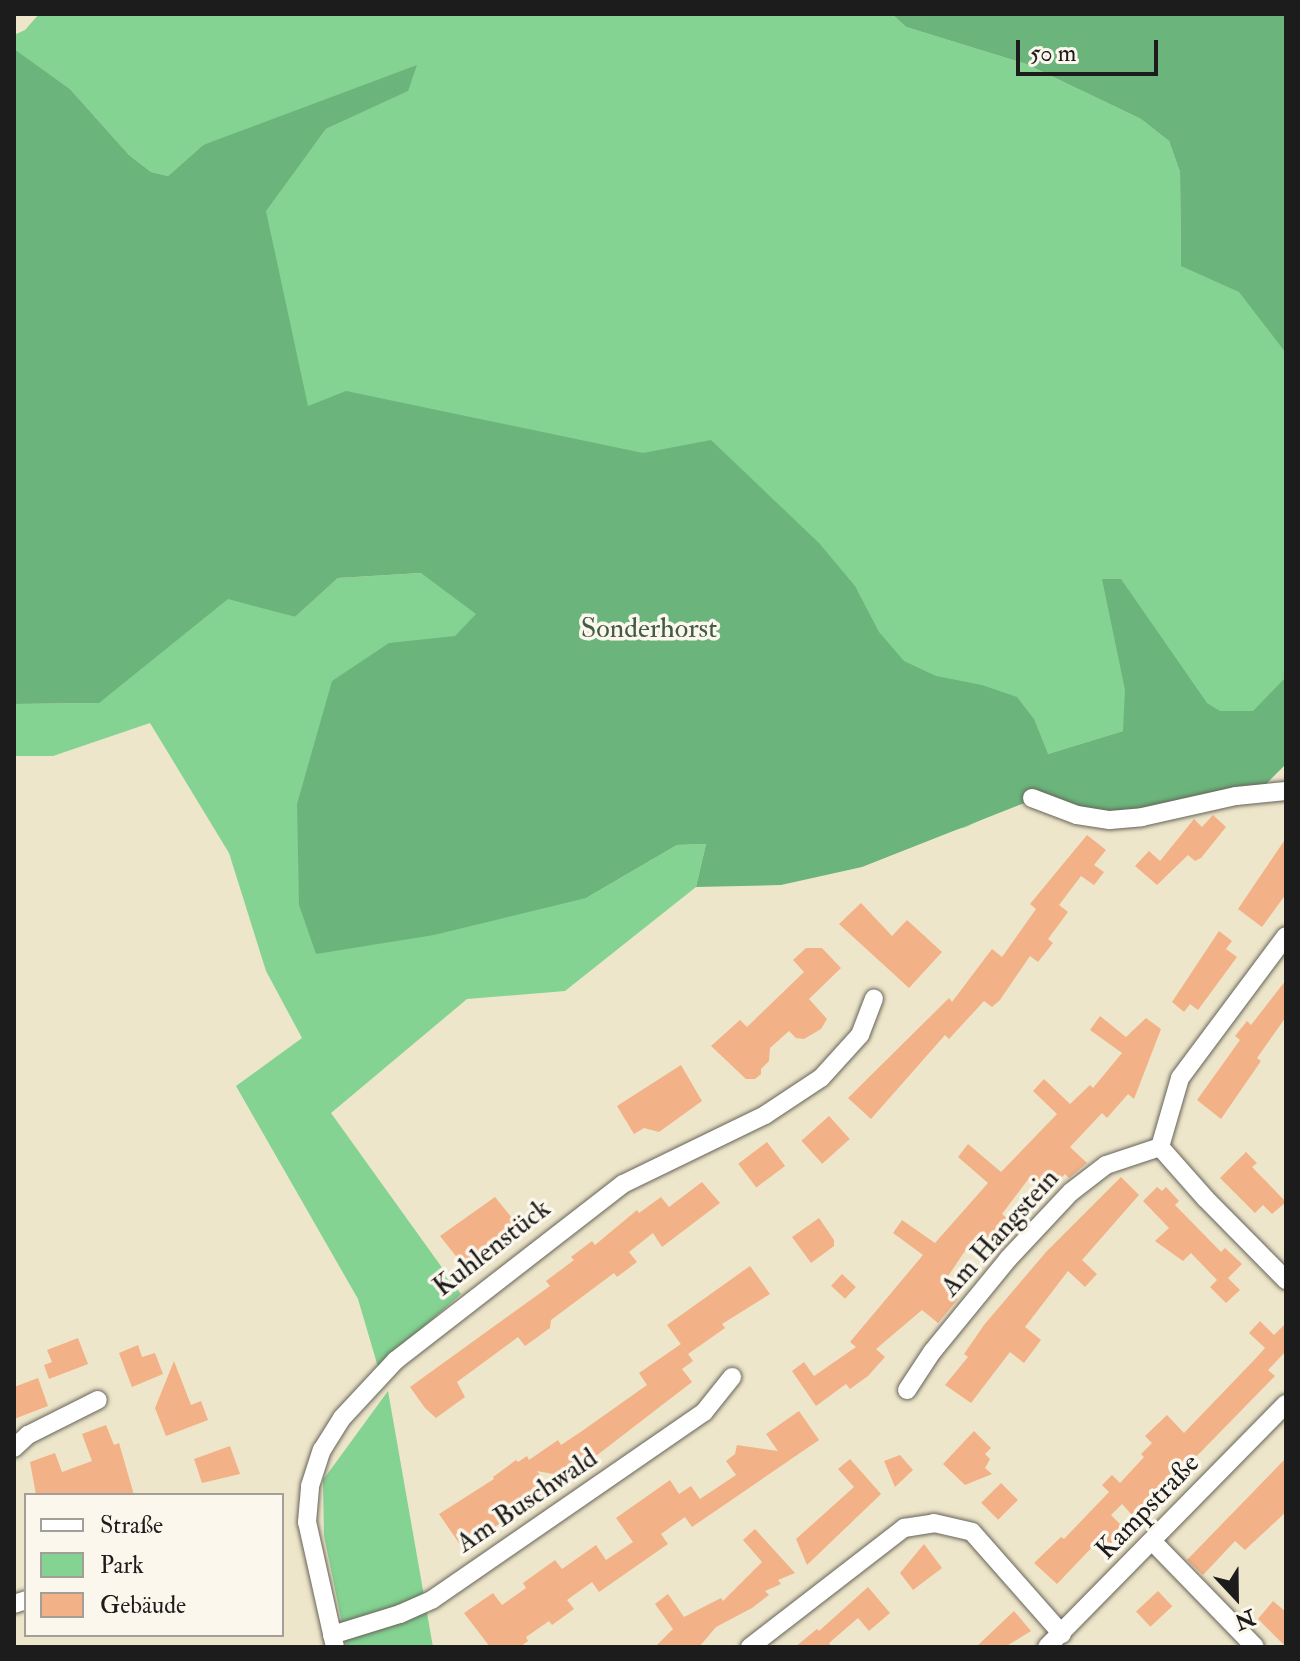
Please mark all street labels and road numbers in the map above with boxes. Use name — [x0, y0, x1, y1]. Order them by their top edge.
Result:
street label: Am Hangstein — [934, 1162, 1066, 1304]
street label: Kuhlenstück — [427, 1192, 557, 1304]
street label: Am Buschwald — [450, 1441, 604, 1561]
street label: Kampstraße — [1089, 1447, 1207, 1567]

